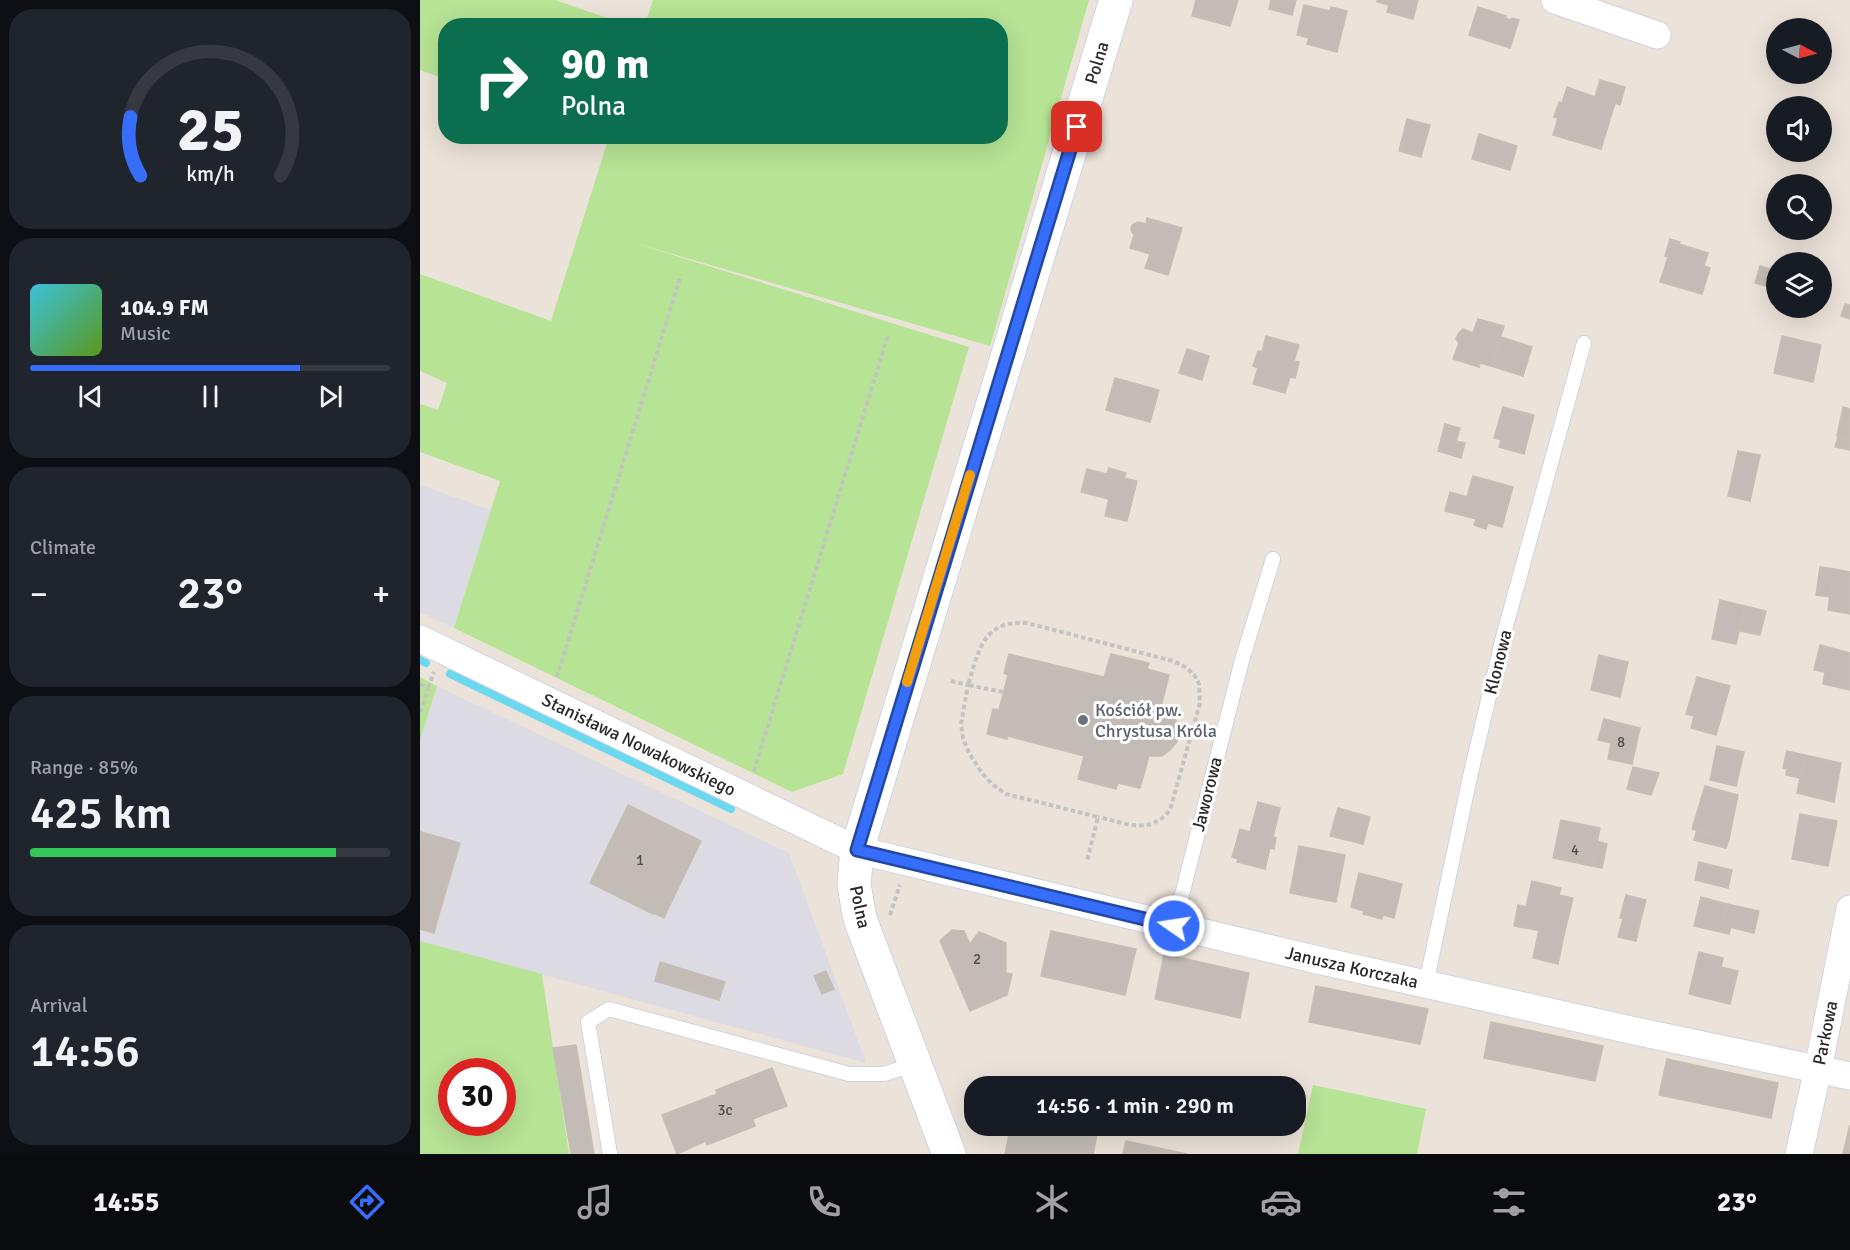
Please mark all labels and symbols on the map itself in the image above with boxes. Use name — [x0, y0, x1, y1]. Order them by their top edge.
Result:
north arrow — [1766, 18, 1832, 84]
street label: Polna — [1080, 39, 1114, 87]
pin — [1051, 101, 1102, 152]
street label: Klonowa — [1479, 627, 1517, 697]
street label: Stanisława Nowakowskiego — [538, 688, 739, 801]
place label: Kościół pw. Chrystusa Króla — [1095, 699, 1217, 742]
marker: Kościół pw. Chrystusa Króla — [1076, 713, 1090, 727]
house number: 8 — [1617, 733, 1625, 751]
street label: Jaworowa — [1187, 754, 1227, 834]
house number: 4 — [1571, 841, 1579, 859]
house number: 1 — [636, 851, 644, 869]
street label: Polna — [845, 884, 875, 930]
position arrow — [1142, 894, 1206, 958]
street label: Janusza Korczaka — [1283, 942, 1420, 993]
house number: 2 — [973, 950, 981, 968]
street label: Parkowa — [1808, 999, 1842, 1067]
speed limit sign: 30 — [438, 1058, 516, 1136]
house number: 3c — [717, 1101, 733, 1119]

